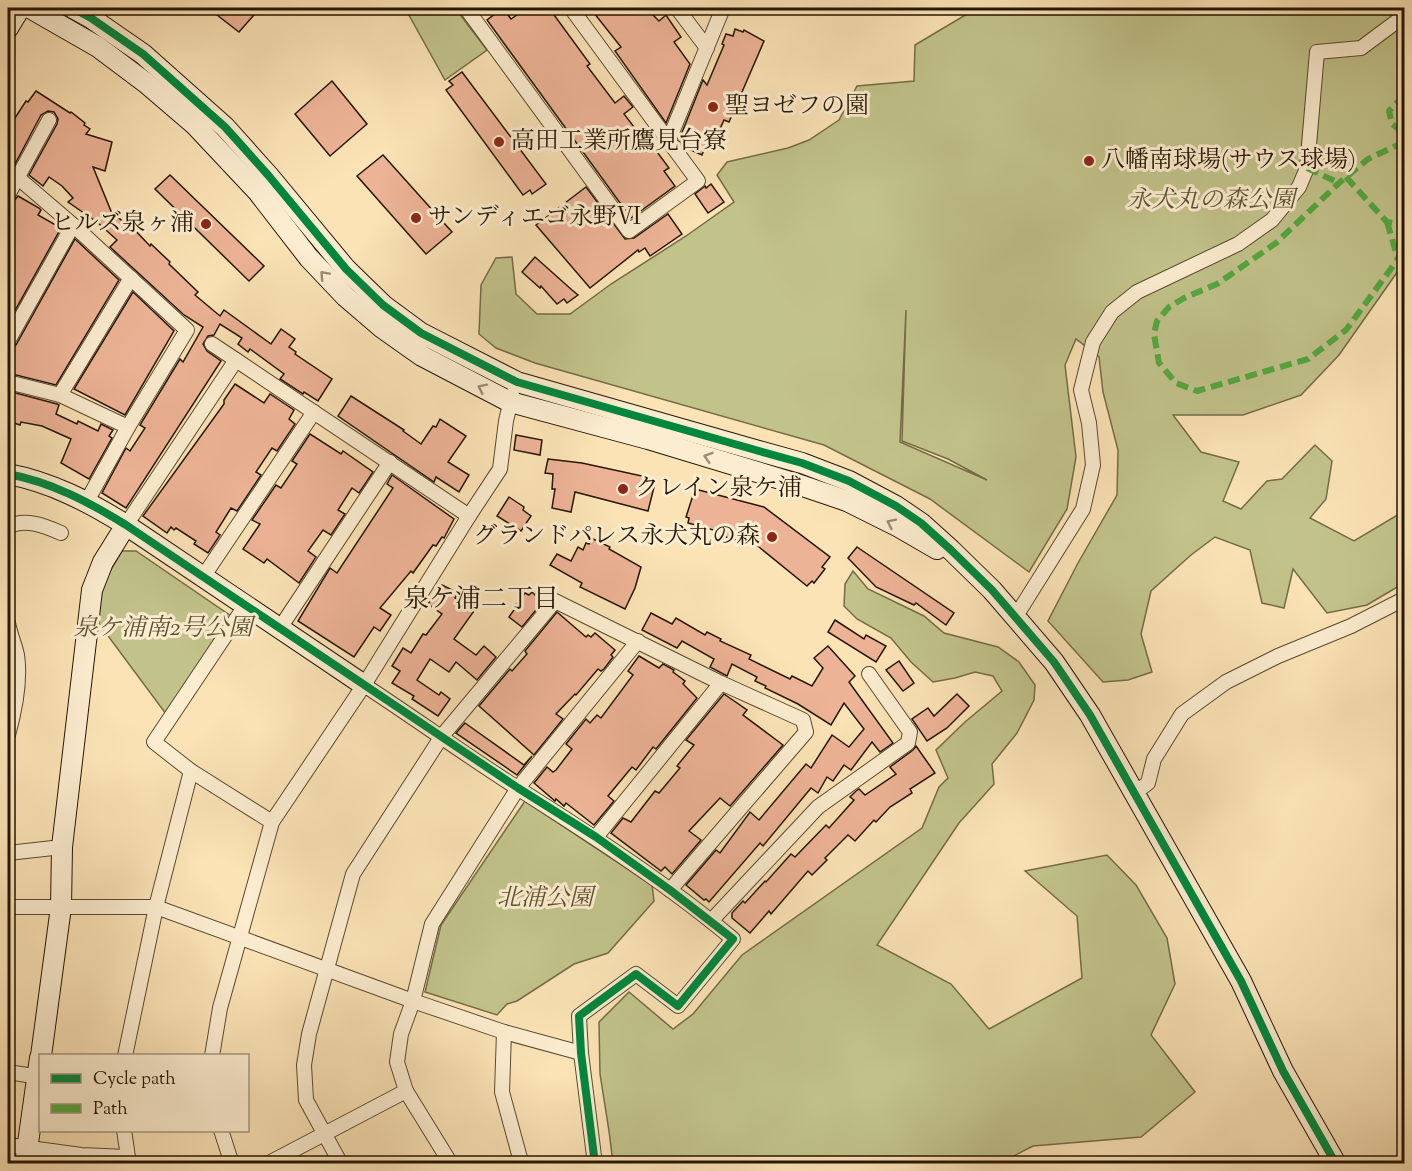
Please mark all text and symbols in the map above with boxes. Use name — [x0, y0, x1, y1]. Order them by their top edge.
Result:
place label: 聖ヨゼフの園 — [725, 90, 869, 124]
marker: 聖ヨゼフの園 — [706, 100, 720, 114]
place label: 高田工業所鷹見台寮 — [511, 125, 727, 159]
marker: 高田工業所鷹見台寮 — [492, 135, 506, 149]
place label: 八幡南球場(サウス球場) — [1101, 144, 1356, 178]
marker: 八幡南球場(サウス球場) — [1082, 154, 1096, 168]
park label: 永犬丸の森公園 — [1127, 184, 1299, 218]
place label: サンディエゴ永野Ⅵ — [428, 201, 641, 235]
place label: ヒルズ泉ヶ浦 — [51, 207, 194, 241]
marker: サンディエゴ永野Ⅵ — [409, 211, 423, 225]
marker: ヒルズ泉ヶ浦 — [199, 217, 213, 231]
one-way arrow — [321, 271, 332, 282]
one-way arrow — [477, 384, 488, 395]
one-way arrow — [703, 452, 714, 464]
place label: クレイン泉ケ浦 — [635, 472, 802, 506]
marker: クレイン泉ケ浦 — [616, 482, 630, 496]
one-way arrow — [886, 519, 897, 530]
place label: グランドパレス永犬丸の森 — [473, 520, 760, 554]
marker: グランドパレス永犬丸の森 — [765, 530, 779, 544]
district label: 泉ケ浦二丁目 — [403, 582, 559, 619]
park label: 泉ケ浦南2号公園 — [74, 612, 256, 646]
park label: 北浦公園 — [497, 882, 597, 916]
legend — [39, 1054, 249, 1132]
text: Cycle path — [93, 1067, 176, 1093]
text: Path — [93, 1097, 128, 1123]

